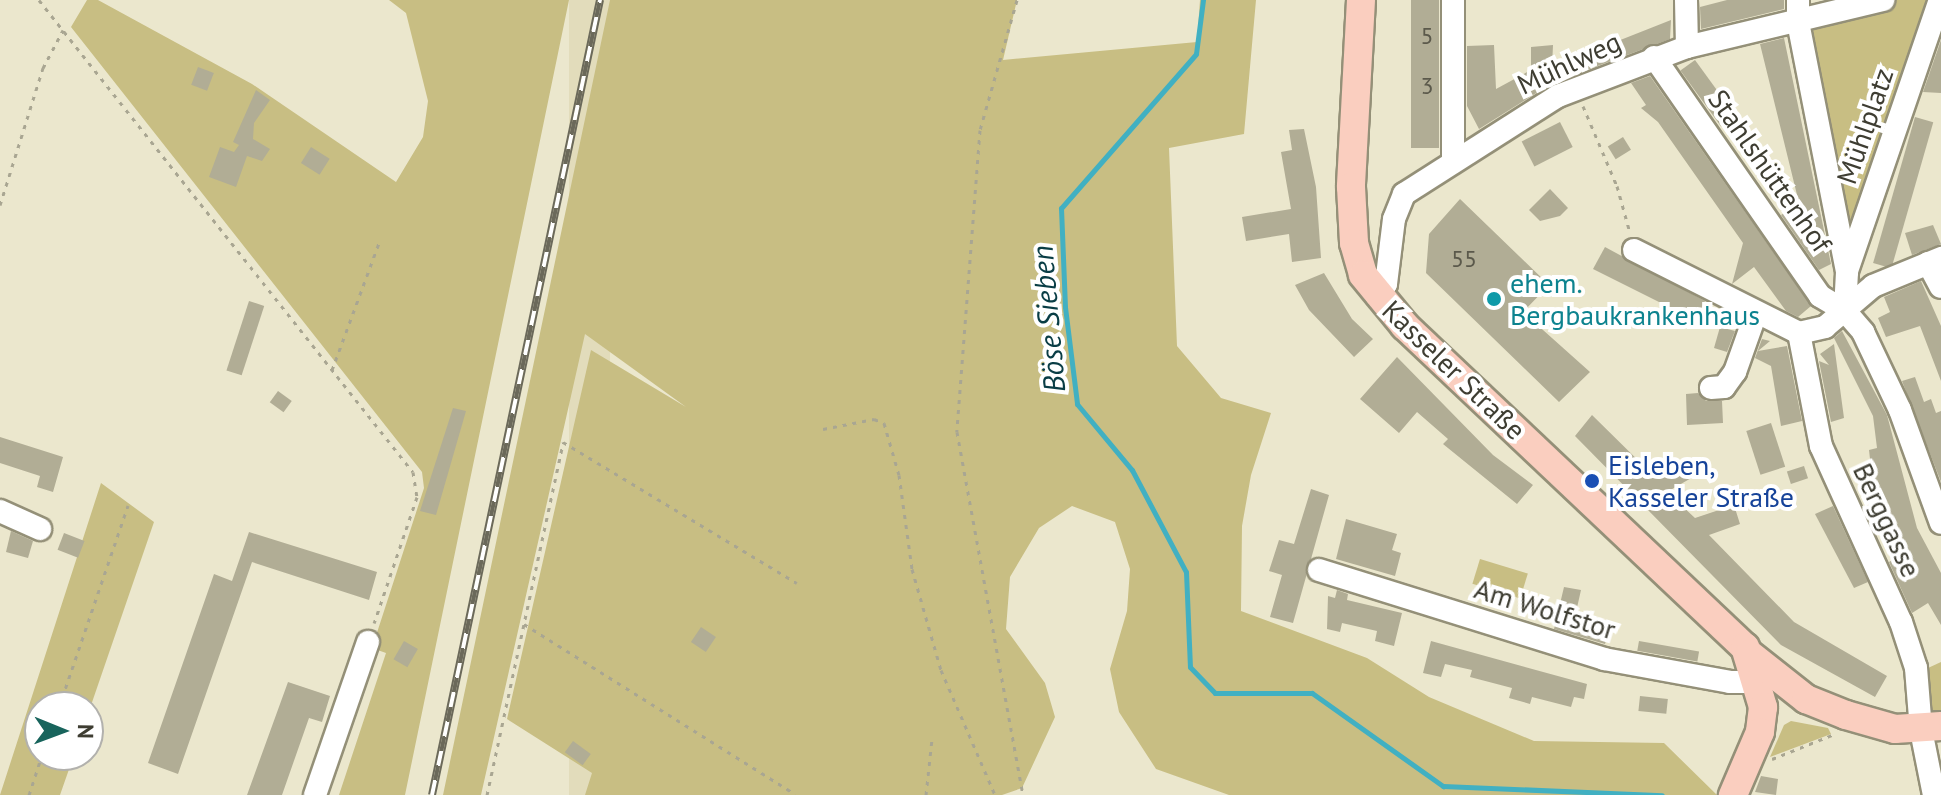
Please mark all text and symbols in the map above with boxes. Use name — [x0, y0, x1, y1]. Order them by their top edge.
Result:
house number: 5 — [1420, 22, 1434, 50]
street label: Mühlweg — [1512, 25, 1626, 101]
street label: Mühlplatz — [1830, 64, 1900, 188]
house number: 3 — [1420, 72, 1434, 100]
street label: Stahlshüttenhof — [1701, 83, 1839, 259]
water label: Böse Sieben — [1024, 244, 1072, 394]
house number: 55 — [1451, 245, 1477, 273]
place label: ehem. Bergbaukrankenhaus — [1510, 266, 1760, 332]
marker: ehem. Bergbaukrankenhaus — [1485, 290, 1503, 308]
street label: Kasseler Straße — [1375, 293, 1533, 447]
place label: Eisleben, Kasseler Straße — [1608, 448, 1794, 514]
street label: Berggasse — [1846, 458, 1928, 582]
marker: Eisleben, Kasseler Straße — [1583, 472, 1601, 490]
street label: Am Wolfstor — [1470, 572, 1620, 646]
north arrow — [24, 691, 104, 771]
text: N — [72, 724, 100, 739]

